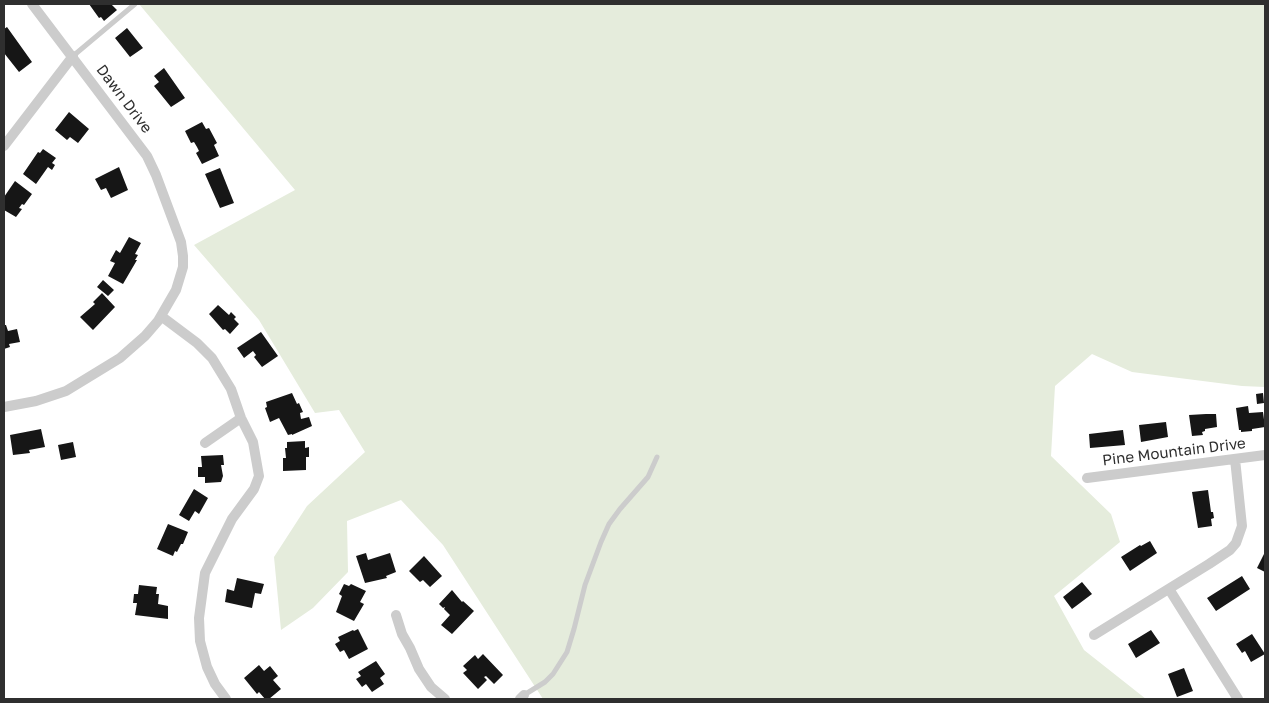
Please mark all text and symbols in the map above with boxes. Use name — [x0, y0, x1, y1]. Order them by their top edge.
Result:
street label: Dawn Drive — [92, 61, 156, 137]
street label: Pine Mountain Drive — [1101, 434, 1247, 470]

